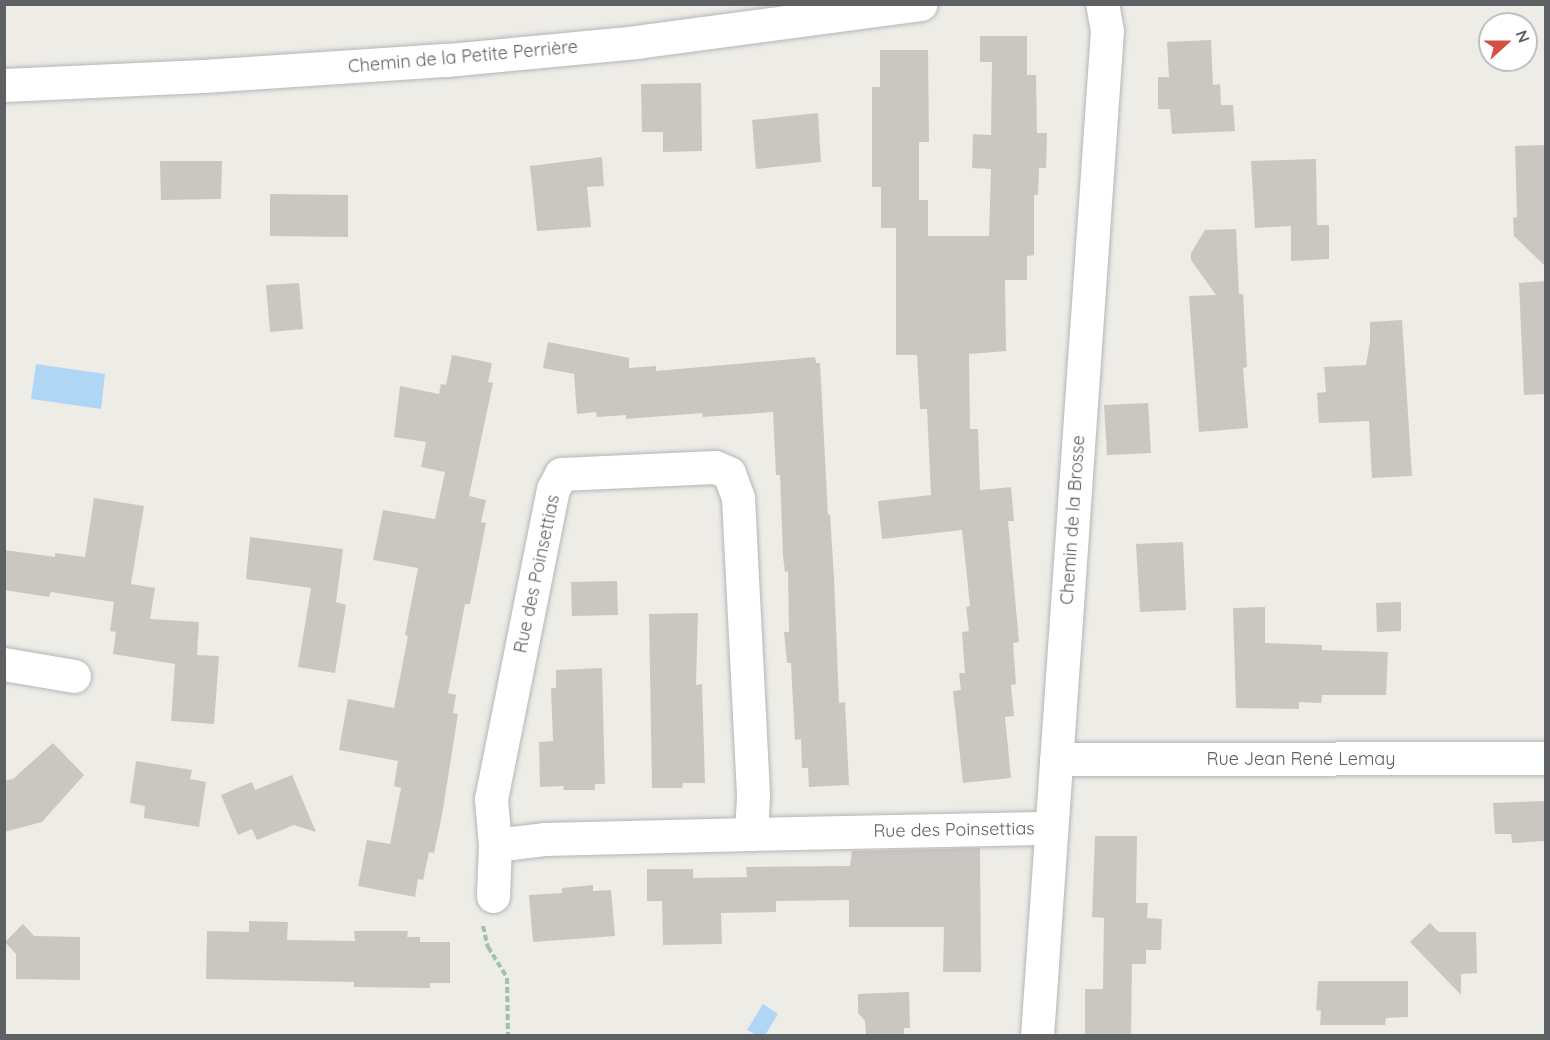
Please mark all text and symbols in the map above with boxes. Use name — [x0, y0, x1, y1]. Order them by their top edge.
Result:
north arrow — [1478, 12, 1538, 72]
text: N — [1511, 27, 1534, 45]
street label: Chemin de la Petite Perrière — [347, 36, 579, 78]
street label: Chemin de la Brosse — [1056, 435, 1090, 605]
street label: Rue des Poinsettias — [510, 493, 564, 655]
street label: Rue Jean René Lemay — [1207, 748, 1395, 770]
street label: Rue des Poinsettias — [873, 818, 1035, 842]

